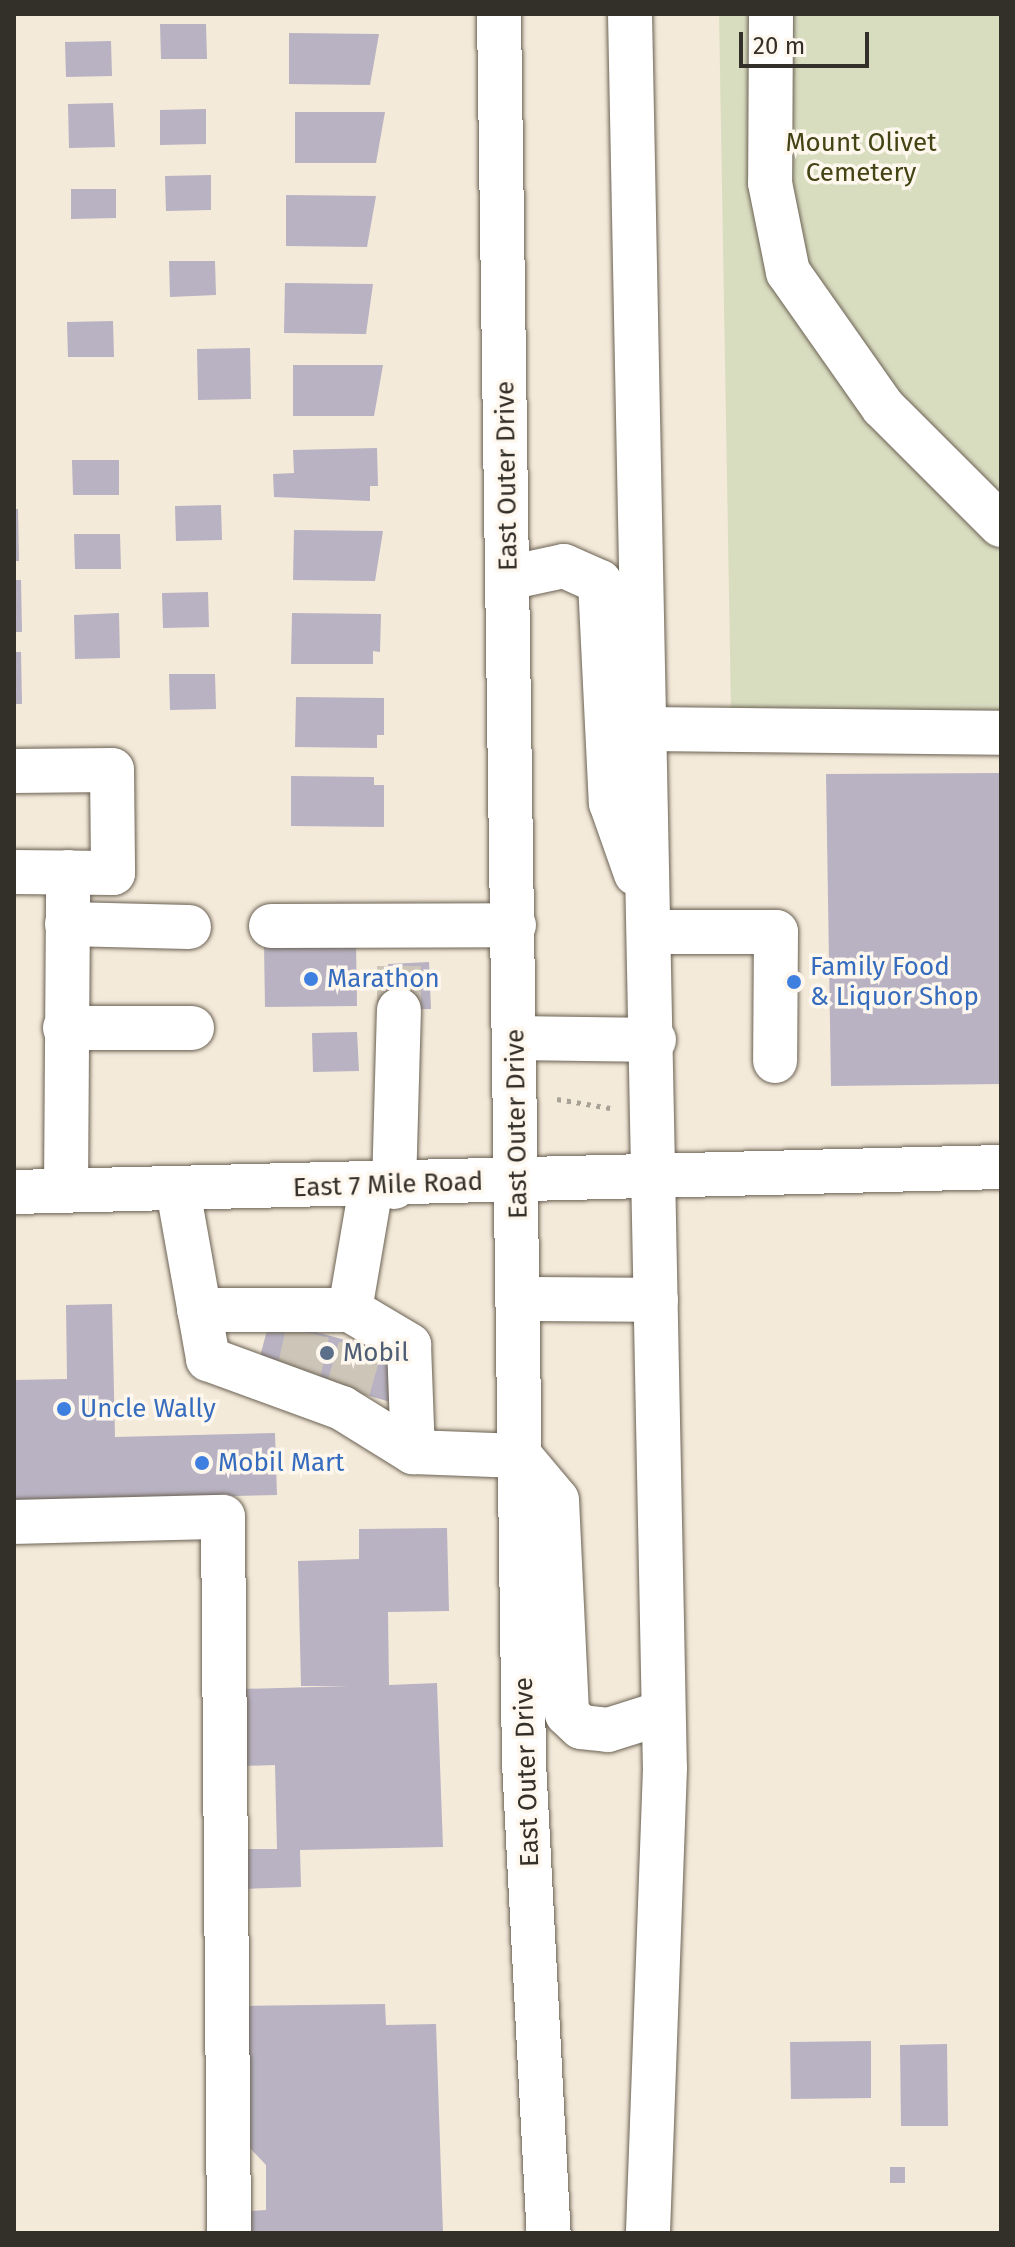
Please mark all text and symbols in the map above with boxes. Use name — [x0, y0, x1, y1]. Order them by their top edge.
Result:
scale bar — [743, 16, 873, 66]
text: 20 m — [753, 32, 805, 60]
park label: Mount Olivet Cemetery — [785, 127, 937, 188]
street label: East Outer Drive — [490, 381, 524, 571]
place label: Family Food & Liquor Shop — [810, 951, 979, 1012]
place label: Marathon — [327, 963, 440, 995]
marker: Marathon — [302, 970, 320, 988]
marker: Family Food & Liquor Shop — [785, 973, 803, 991]
street label: East Outer Drive — [500, 1029, 534, 1219]
street label: East 7 Mile Road — [292, 1166, 484, 1204]
place label: Mobil — [343, 1337, 409, 1369]
marker: Mobil — [318, 1344, 336, 1362]
place label: Uncle Wally — [80, 1393, 216, 1425]
marker: Uncle Wally — [55, 1400, 73, 1418]
place label: Mobil Mart — [218, 1447, 344, 1479]
marker: Mobil Mart — [193, 1454, 211, 1472]
street label: East Outer Drive — [508, 1676, 546, 1868]

